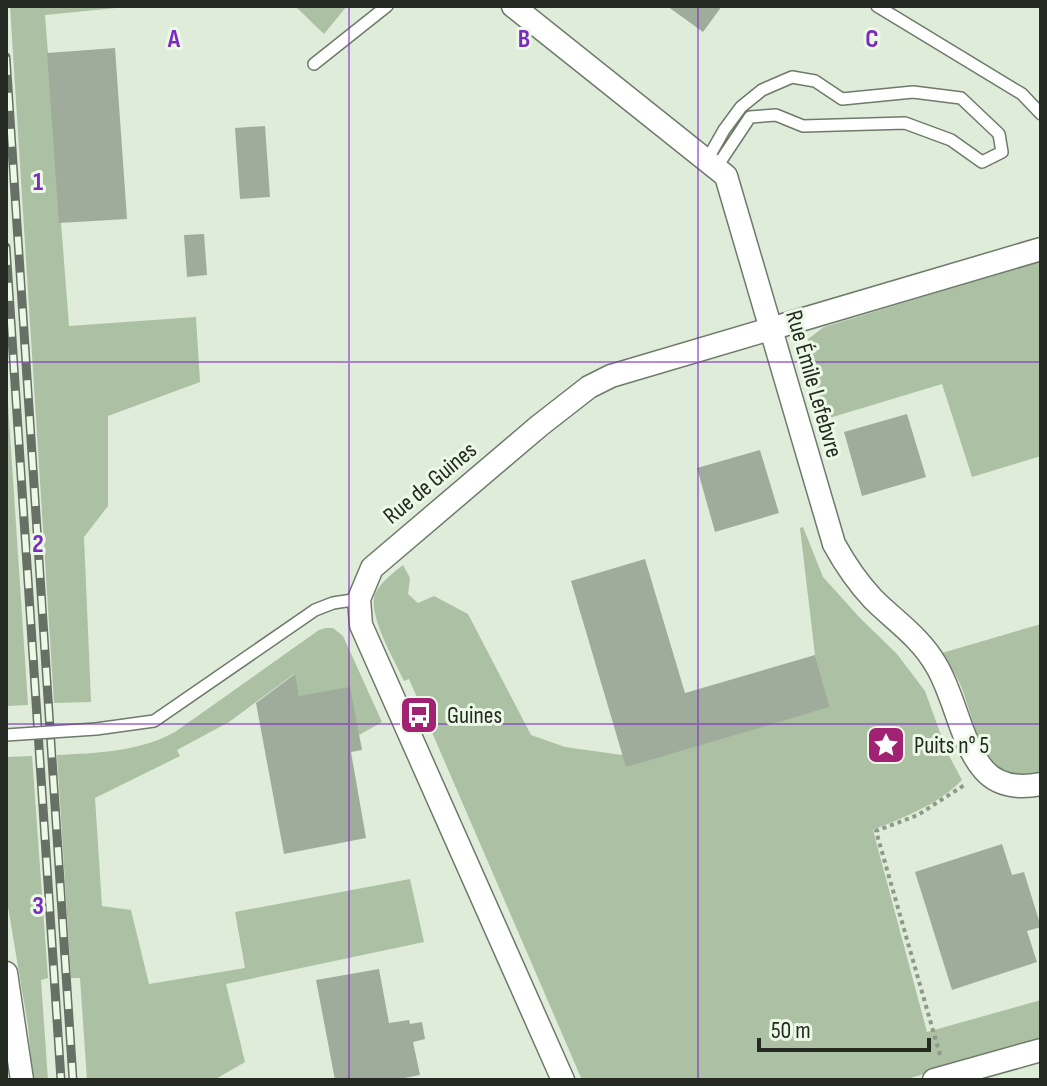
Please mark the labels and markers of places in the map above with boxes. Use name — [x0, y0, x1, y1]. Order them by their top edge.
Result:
bus stop icon: Guines — [398, 694, 440, 736]
place label: Guines — [447, 701, 502, 730]
place icon: Puits n° 5 — [865, 724, 907, 766]
place label: Puits n° 5 — [914, 731, 989, 760]

